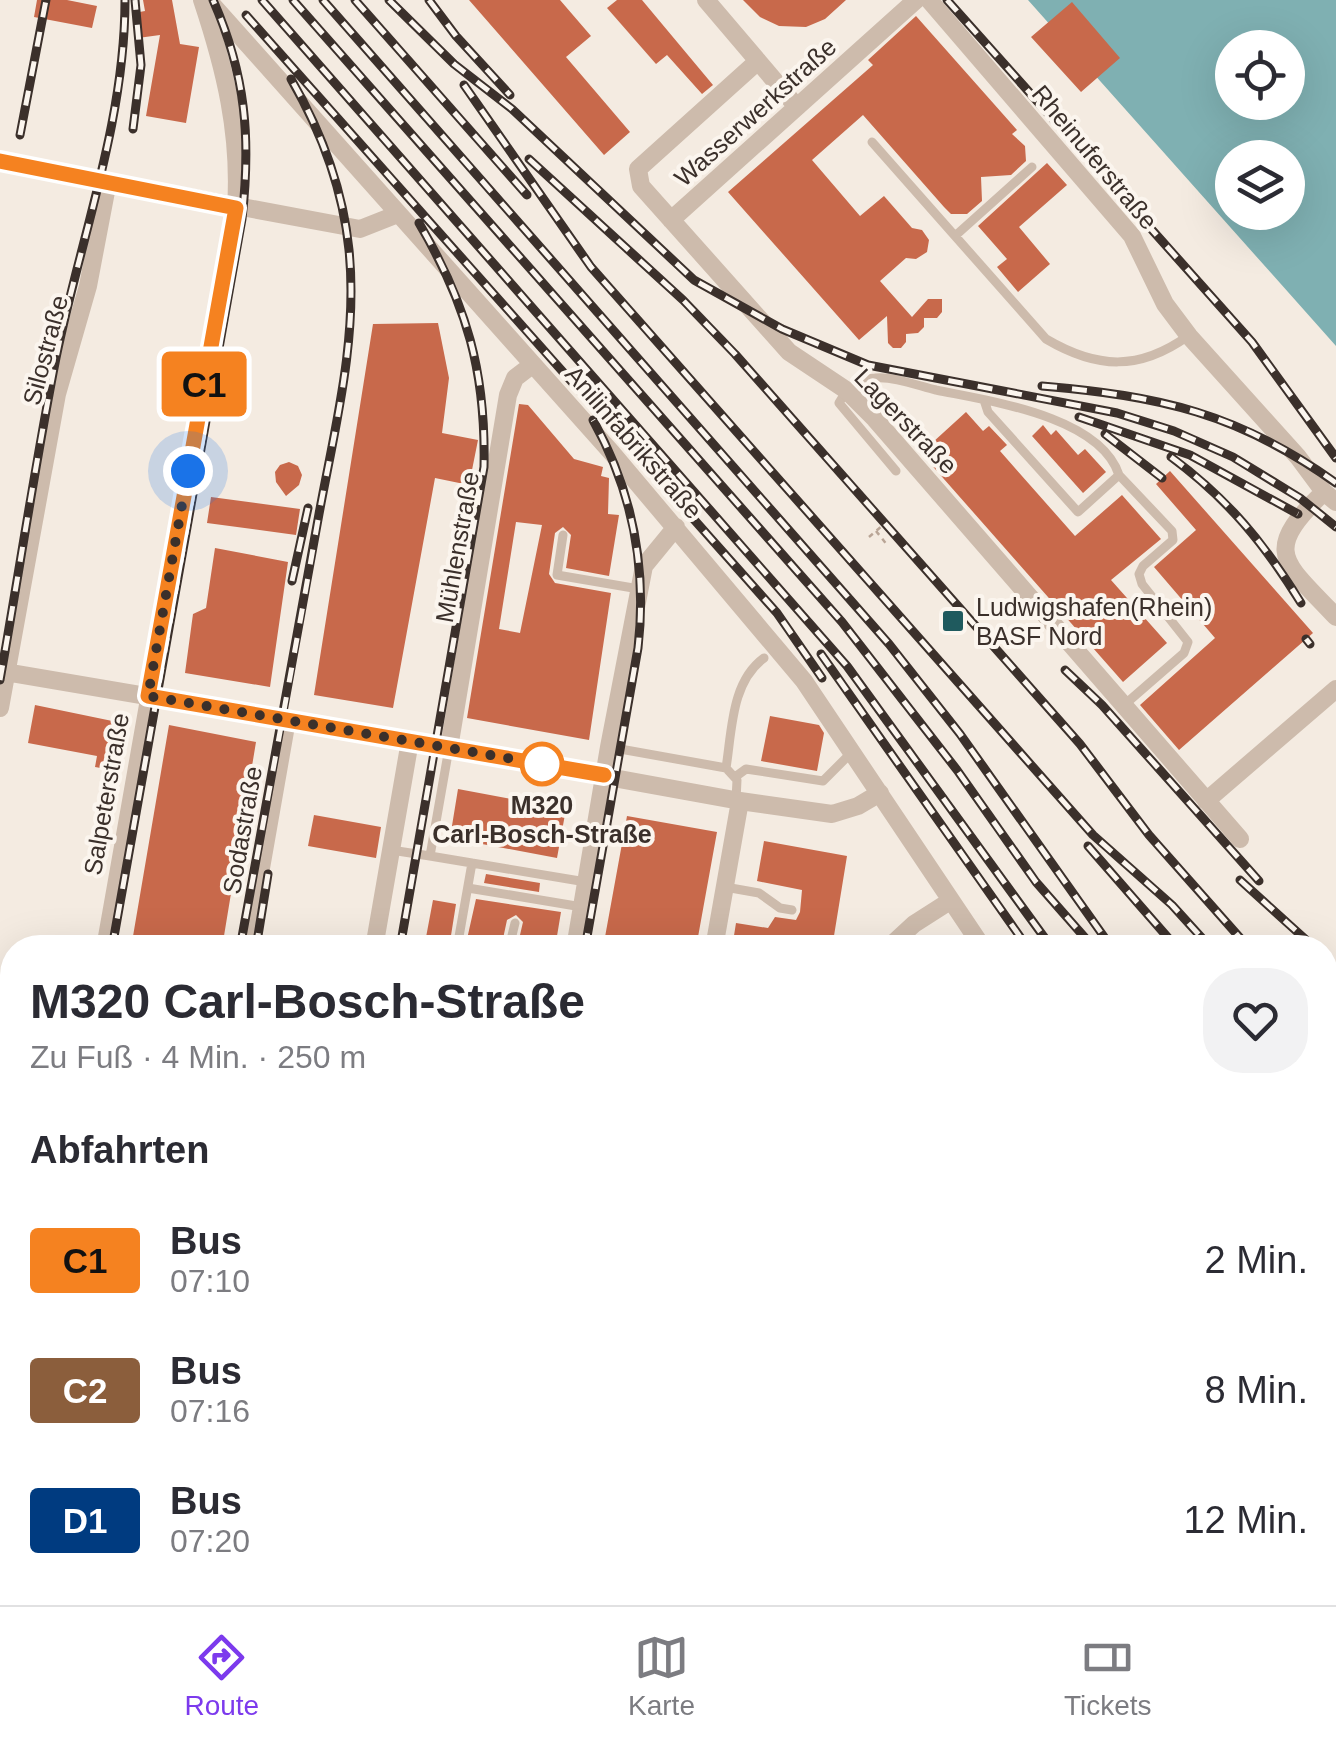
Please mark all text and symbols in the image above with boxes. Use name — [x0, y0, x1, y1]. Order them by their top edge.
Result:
map controls — [1215, 30, 1305, 230]
button: locate — [1215, 30, 1305, 120]
street label: Wasserwerkstraße — [669, 32, 841, 192]
street label: Rheinuferstraße — [1027, 79, 1163, 235]
button: layers — [1215, 140, 1305, 230]
street label: Silostraße — [17, 292, 73, 408]
line badge: C1 — [159, 352, 249, 416]
street label: Anilinfabrikstraße — [560, 360, 708, 524]
street label: Lagerstraße — [849, 363, 963, 479]
text: C1 — [182, 365, 226, 404]
your location — [163, 446, 213, 496]
street label: Mühlenstraße — [430, 469, 484, 625]
place label: Ludwigshafen(Rhein) BASF Nord — [976, 593, 1212, 650]
marker: Ludwigshafen(Rhein) BASF Nord — [940, 608, 966, 634]
street label: Salpeterstraße — [78, 711, 134, 877]
marker: M320 Carl-Bosch-Straße — [521, 743, 563, 785]
street label: Sodastraße — [217, 764, 267, 896]
place label: M320 Carl-Bosch-Straße — [432, 791, 652, 848]
button: heart — [1203, 968, 1308, 1073]
text: M320 Carl-Bosch-Straße — [30, 975, 585, 1028]
text: Zu Fuß · 4 Min. · 250 m — [30, 1039, 366, 1075]
text: Abfahrten — [30, 1129, 209, 1171]
text: Bus — [170, 1220, 242, 1262]
text: 2 Min. — [1205, 1239, 1308, 1281]
text: C1 — [63, 1241, 107, 1280]
text: 07:10 — [170, 1263, 250, 1299]
text: Bus — [170, 1350, 242, 1392]
text: 8 Min. — [1205, 1369, 1308, 1411]
text: C2 — [63, 1371, 107, 1410]
text: 07:16 — [170, 1393, 250, 1429]
text: Bus — [170, 1480, 242, 1522]
text: 12 Min. — [1183, 1499, 1308, 1541]
text: D1 — [63, 1501, 107, 1540]
text: 07:20 — [170, 1523, 250, 1559]
tab: Route — [184, 1630, 259, 1722]
tab: Karte — [628, 1630, 695, 1722]
tab: Tickets — [1064, 1630, 1152, 1722]

